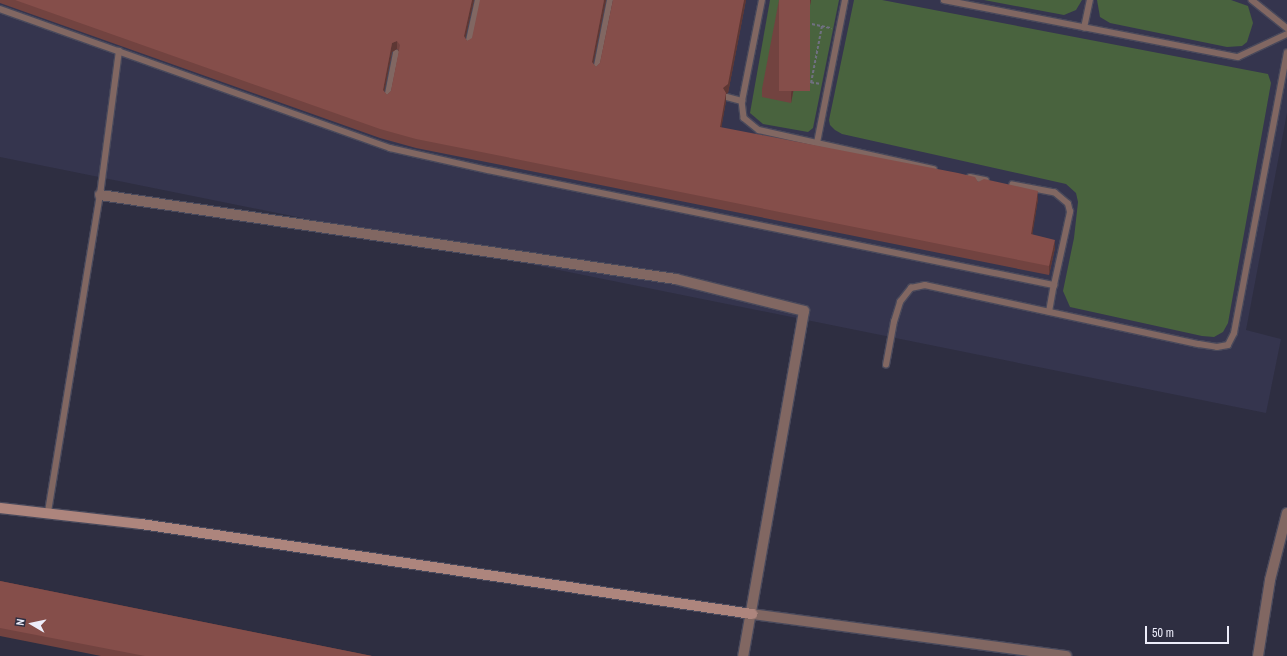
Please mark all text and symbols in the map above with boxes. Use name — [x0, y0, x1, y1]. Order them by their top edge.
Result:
north arrow — [12, 604, 52, 644]
text: N — [13, 618, 28, 626]
scale bar — [1147, 618, 1231, 644]
text: 50 m — [1152, 625, 1174, 641]

